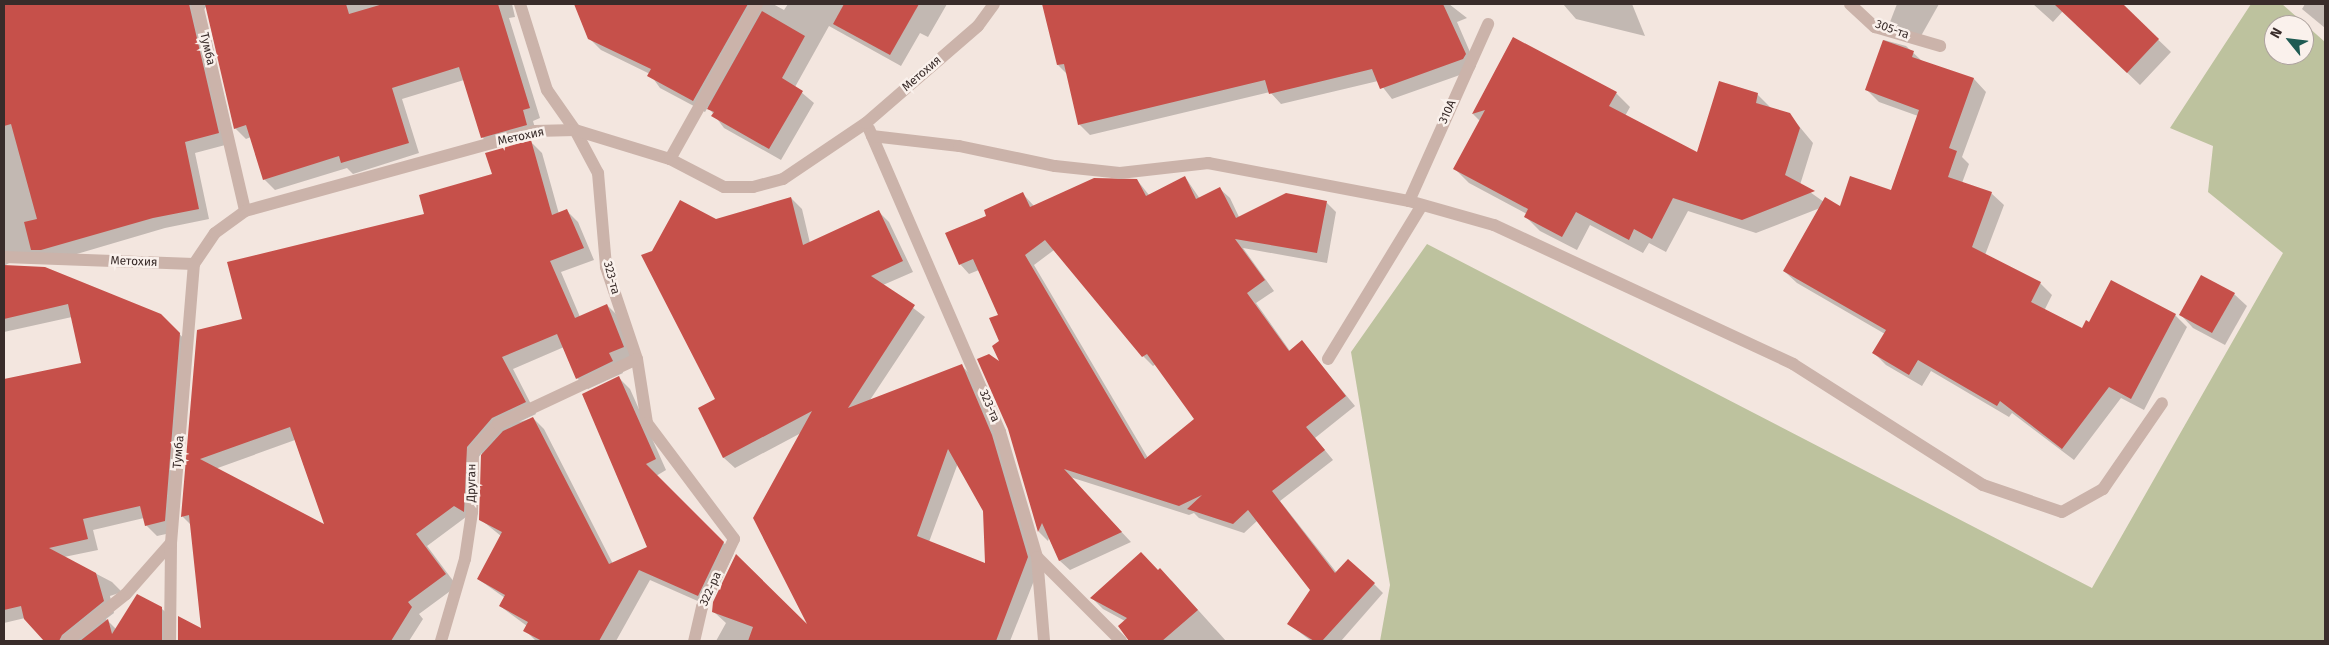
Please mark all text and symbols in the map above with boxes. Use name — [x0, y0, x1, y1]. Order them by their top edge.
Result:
north arrow — [2264, 15, 2314, 65]
street label: 305-та — [1873, 17, 1911, 43]
text: N — [2267, 25, 2286, 41]
street label: Тумба — [196, 31, 218, 67]
street label: Метохия — [899, 53, 945, 95]
street label: 310А — [1436, 98, 1460, 126]
street label: Метохия — [496, 125, 546, 149]
street label: Метохия — [110, 254, 158, 270]
street label: 323-та — [600, 260, 622, 296]
street label: 323-та — [976, 388, 1002, 424]
street label: Тумба — [170, 435, 188, 469]
street label: Друган — [464, 464, 480, 502]
street label: 322-ра — [697, 570, 725, 608]

